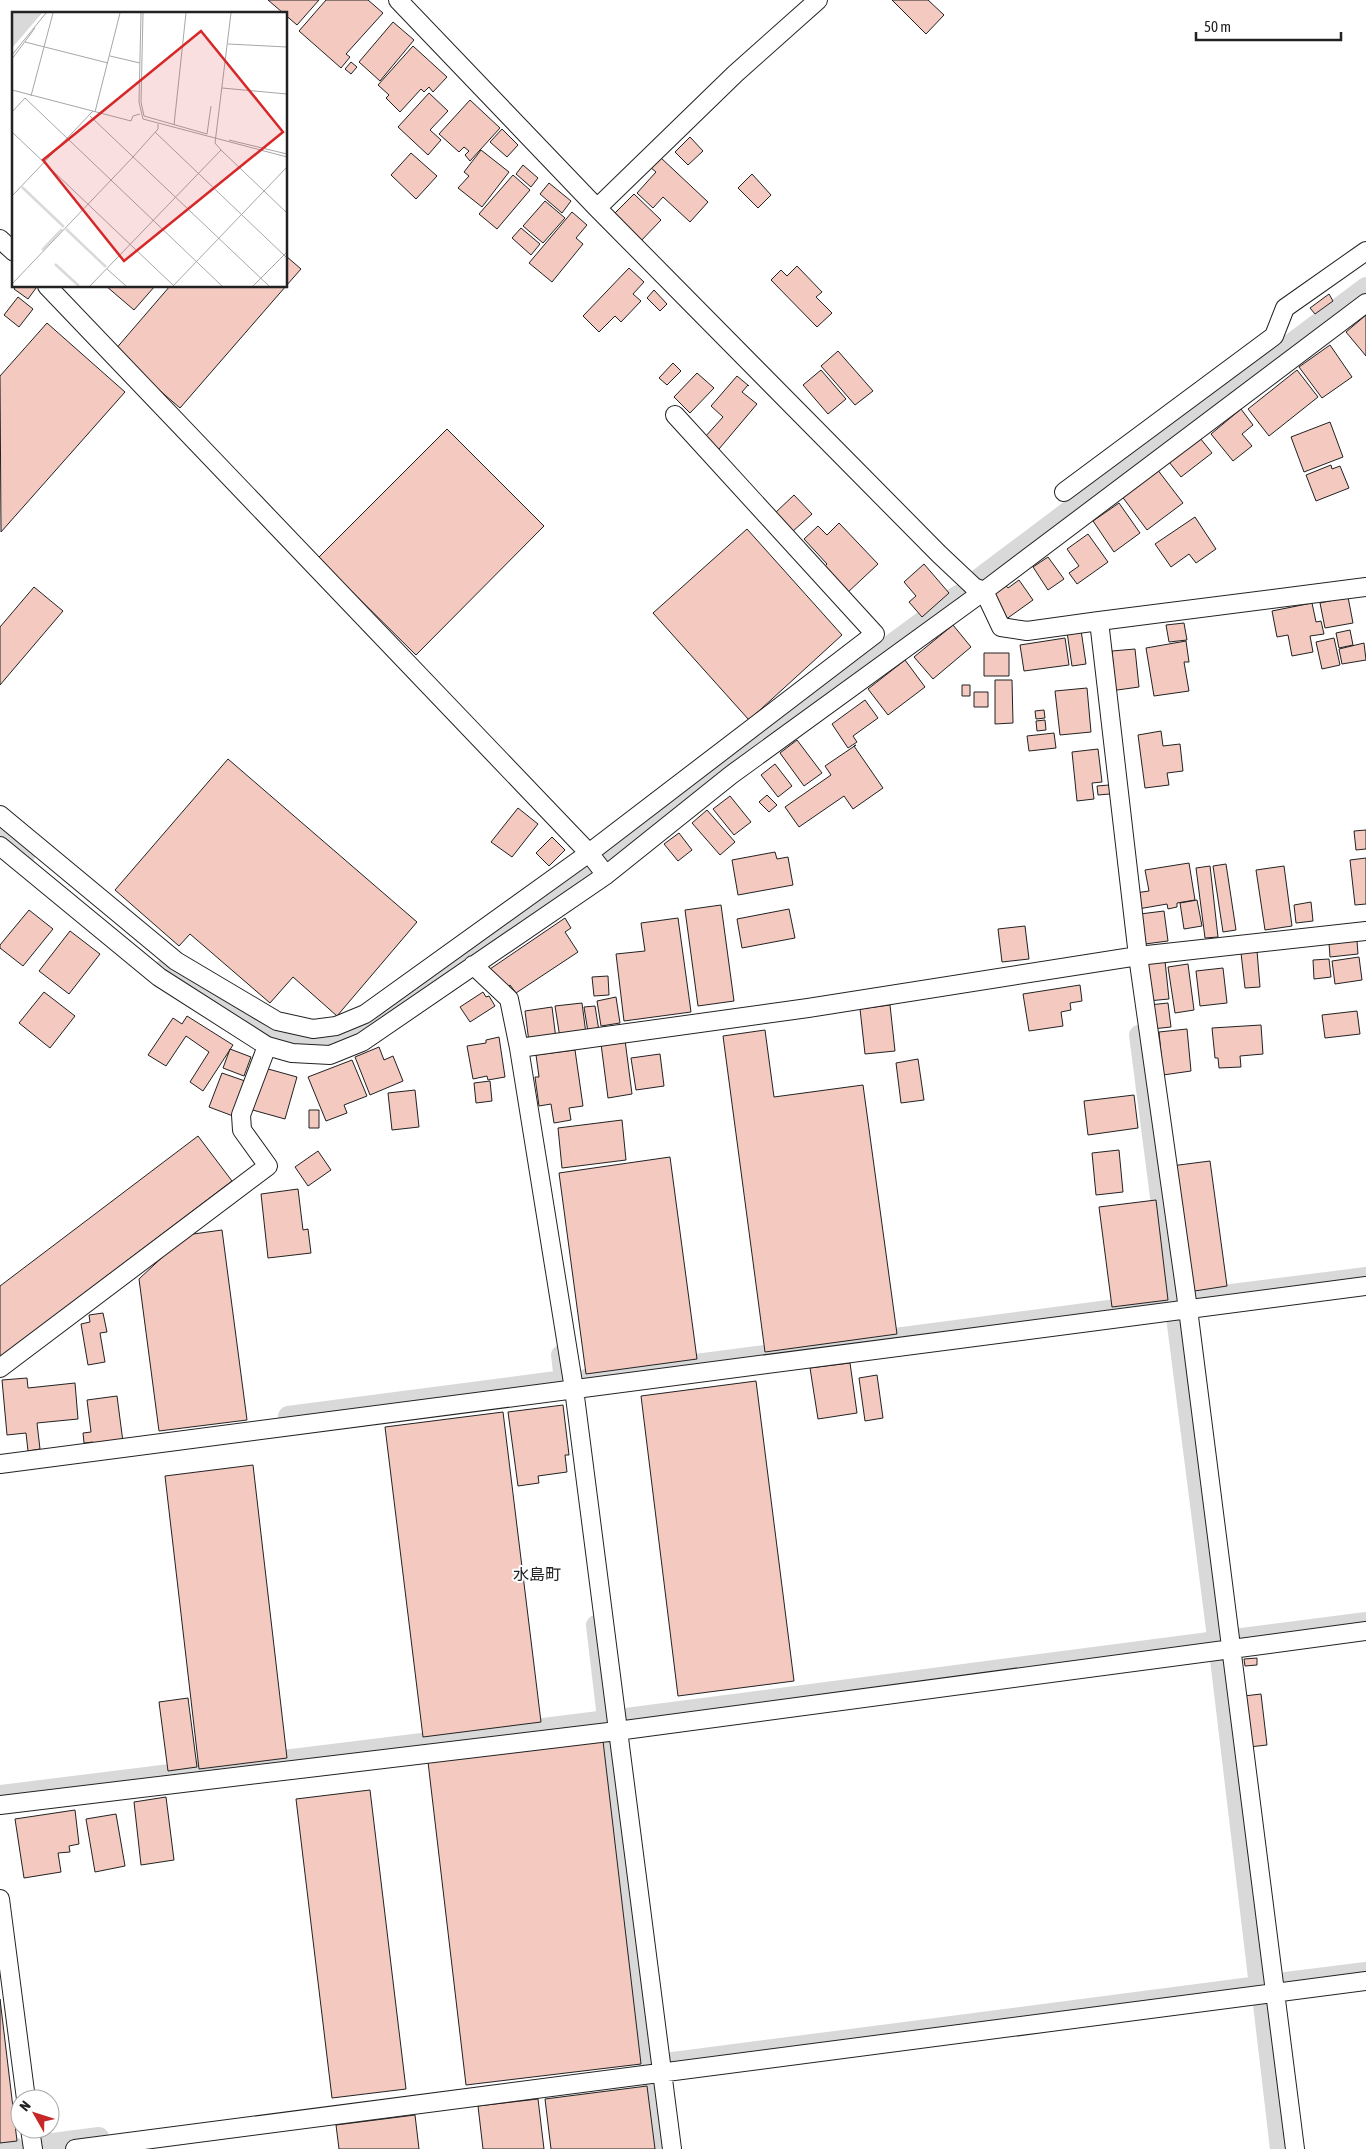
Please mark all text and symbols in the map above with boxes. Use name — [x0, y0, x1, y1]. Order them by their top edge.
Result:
scale bar — [1196, 10, 1341, 42]
inset map — [12, 12, 288, 288]
text: 50 m — [1204, 18, 1231, 35]
district label: 水島町 — [513, 1565, 561, 1583]
north arrow — [10, 2089, 60, 2139]
text: N — [16, 2098, 34, 2114]

